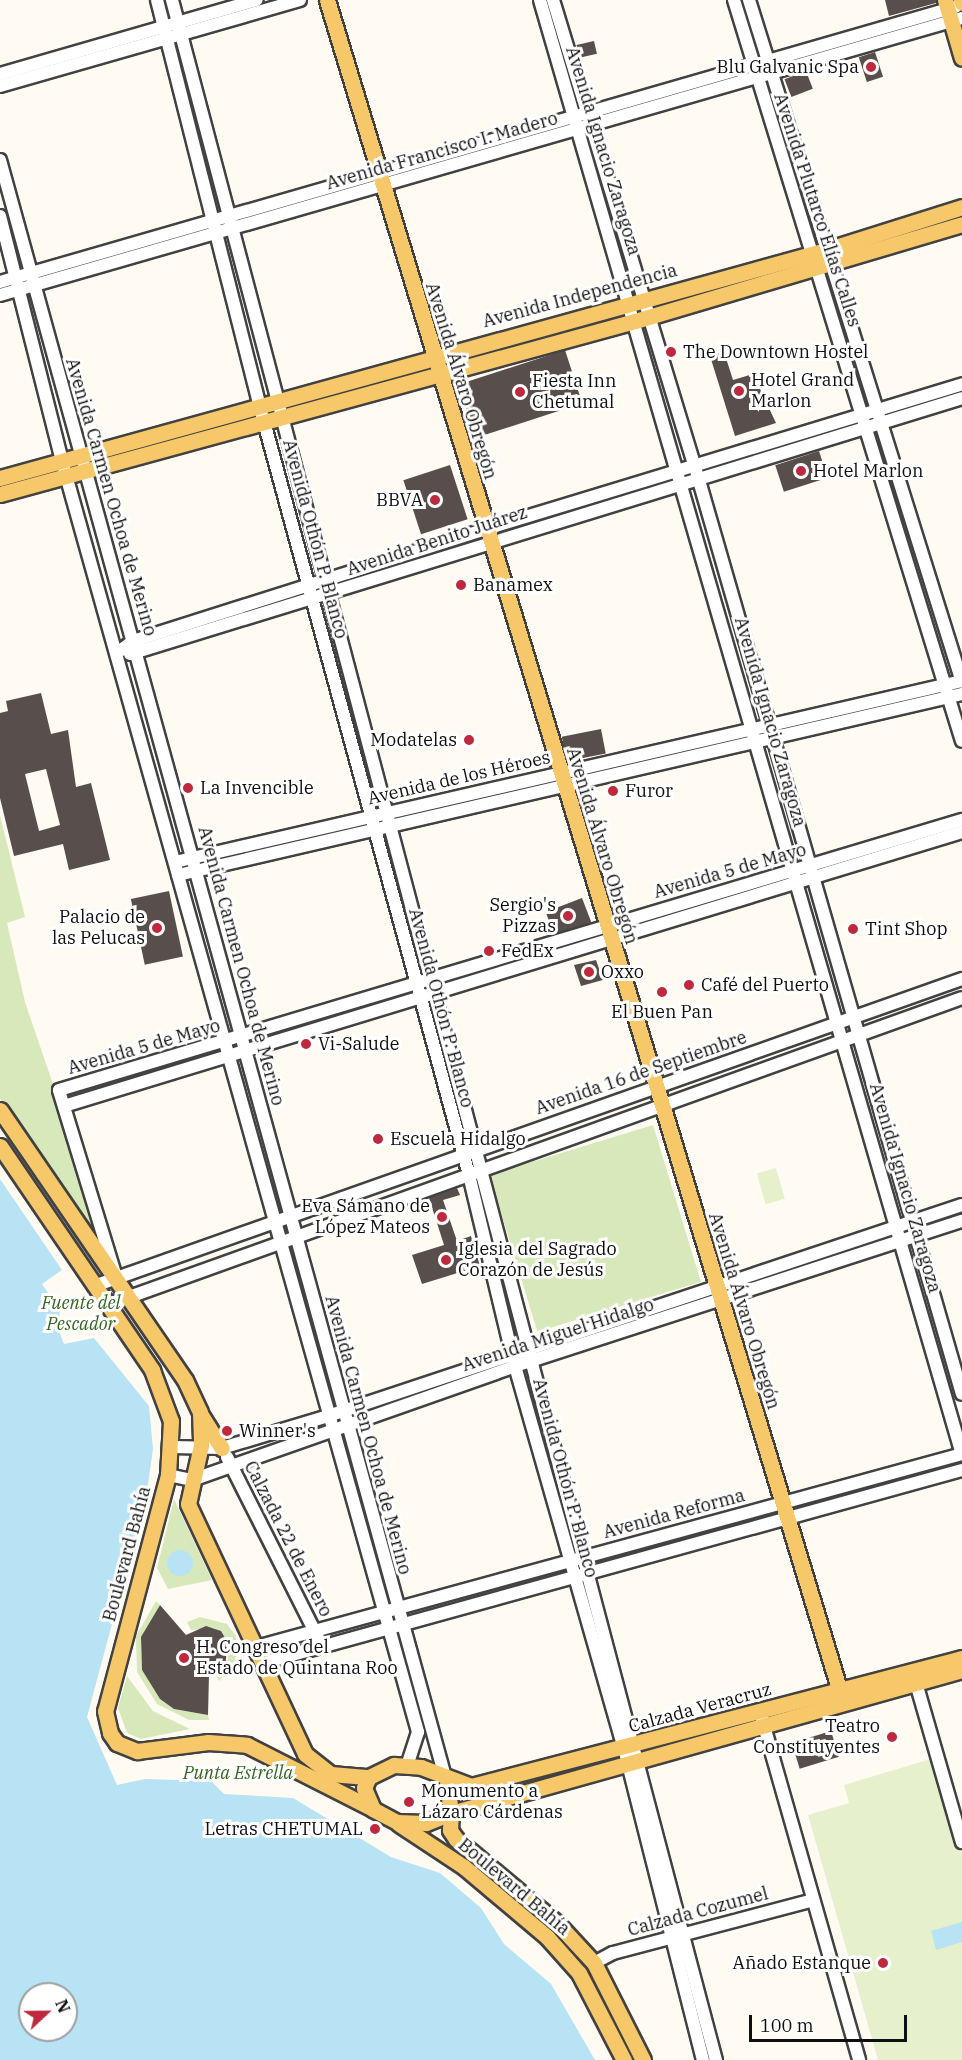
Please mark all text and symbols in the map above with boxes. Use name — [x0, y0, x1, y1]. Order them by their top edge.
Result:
street label: Avenida Ignacio Zaragoza — [561, 44, 645, 258]
place label: Blu Galvanic Spa — [716, 56, 859, 78]
marker: Blu Galvanic Spa — [864, 60, 878, 74]
street label: Avenida Plutarco Elías Calles — [769, 90, 865, 330]
street label: Avenida Francisco I. Madero — [324, 108, 560, 194]
street label: Avenida Independencia — [480, 260, 680, 332]
street label: Avenida Álvaro Obregón — [421, 280, 501, 482]
place label: The Downtown Hostel — [683, 341, 868, 363]
marker: The Downtown Hostel — [664, 345, 678, 359]
street label: Avenida Carmen Ochoa de Merino — [61, 356, 161, 638]
place label: Hotel Grand Marlon — [751, 370, 854, 412]
place label: Fiesta Inn Chetumal — [532, 371, 616, 413]
marker: Hotel Grand Marlon — [732, 384, 746, 398]
marker: Fiesta Inn Chetumal — [513, 385, 527, 399]
street label: Avenida Othón P. Blanco — [278, 437, 352, 641]
place label: Hotel Marlon — [813, 460, 923, 482]
marker: Hotel Marlon — [794, 464, 808, 478]
place label: BBVA — [376, 489, 423, 511]
marker: BBVA — [428, 493, 442, 507]
street label: Avenida Benito Juárez — [344, 502, 530, 580]
place label: Banamex — [473, 574, 553, 596]
marker: Banamex — [454, 578, 468, 592]
street label: Avenida Ignacio Zaragoza — [730, 615, 810, 829]
place label: Modatelas — [370, 729, 457, 751]
marker: Modatelas — [462, 733, 476, 747]
street label: Avenida Álvaro Obregón — [562, 745, 642, 947]
street label: Avenida de los Héroes — [366, 746, 552, 810]
place label: La Invencible — [200, 777, 314, 799]
place label: Furor — [625, 780, 673, 802]
marker: La Invencible — [181, 781, 195, 795]
marker: Furor — [606, 784, 620, 798]
street label: Avenida Carmen Ochoa de Merino — [193, 824, 289, 1108]
street label: Avenida 5 de Mayo — [651, 839, 809, 903]
place label: Sergio's Pizzas — [489, 895, 556, 938]
street label: Avenida Othón P. Blanco — [404, 906, 478, 1110]
place label: Palacio de las Pelucas — [52, 907, 145, 950]
marker: Sergio's Pizzas — [561, 909, 575, 923]
place label: Tint Shop — [865, 918, 947, 940]
marker: Palacio de las Pelucas — [150, 921, 164, 935]
marker: Tint Shop — [846, 922, 860, 936]
place label: FedEx — [501, 940, 554, 962]
marker: FedEx — [482, 944, 496, 958]
place label: Oxxo — [601, 961, 644, 983]
marker: Oxxo — [582, 965, 596, 979]
place label: Café del Puerto — [701, 974, 829, 996]
marker: Café del Puerto — [682, 978, 696, 992]
marker: El Buen Pan — [655, 985, 669, 999]
place label: El Buen Pan — [611, 1001, 713, 1023]
street label: Avenida 5 de Mayo — [65, 1015, 223, 1079]
street label: Avenida 16 de Septiembre — [532, 1027, 750, 1119]
place label: Vi-Salude — [318, 1033, 400, 1055]
marker: Vi-Salude — [299, 1037, 313, 1051]
street label: Avenida Ignacio Zaragoza — [865, 1081, 945, 1295]
place label: Escuela Hidalgo — [390, 1128, 526, 1150]
marker: Escuela Hidalgo — [371, 1132, 385, 1146]
place label: Eva Sámano de López Mateos — [301, 1196, 430, 1238]
marker: Eva Sámano de López Mateos — [435, 1210, 449, 1224]
street label: Avenida Álvaro Obregón — [704, 1210, 784, 1412]
place label: Iglesia del Sagrado Corazón de Jesús — [458, 1239, 617, 1282]
marker: Iglesia del Sagrado Corazón de Jesús — [439, 1253, 453, 1267]
park label: Fuente del Pescador — [41, 1293, 121, 1336]
street label: Avenida Carmen Ochoa de Merino — [320, 1293, 416, 1577]
street label: Avenida Miguel Hidalgo — [459, 1294, 657, 1376]
street label: Avenida Othón P. Blanco — [528, 1376, 602, 1580]
place label: Winner's — [239, 1420, 316, 1442]
marker: Winner's — [220, 1424, 234, 1438]
street label: Calzada 22 de Enero — [239, 1457, 337, 1621]
street label: Boulevard Bahía — [99, 1484, 155, 1624]
street label: Avenida Reforma — [601, 1485, 747, 1543]
place label: H. Congreso del Estado de Quintana Roo — [196, 1637, 398, 1680]
marker: H. Congreso del Estado de Quintana Roo — [177, 1651, 191, 1665]
street label: Calzada Veracruz — [626, 1679, 774, 1737]
place label: Teatro Constituyentes — [753, 1716, 880, 1758]
marker: Teatro Constituyentes — [885, 1730, 899, 1744]
park label: Punta Estrella — [183, 1762, 293, 1784]
place label: Monumento a Lázaro Cárdenas — [421, 1781, 563, 1824]
marker: Monumento a Lázaro Cárdenas — [402, 1795, 416, 1809]
place label: Letras CHETUMAL — [204, 1818, 363, 1840]
marker: Letras CHETUMAL — [368, 1822, 382, 1836]
street label: Boulevard Bahía — [454, 1834, 574, 1940]
street label: Calzada Cozumel — [625, 1883, 771, 1941]
place label: Añado Estanque — [733, 1952, 871, 1974]
marker: Añado Estanque — [876, 1956, 890, 1970]
north arrow — [18, 1982, 78, 2042]
text: N — [51, 1996, 74, 2016]
scale bar — [752, 2003, 910, 2041]
text: 100 m — [760, 2014, 814, 2037]

